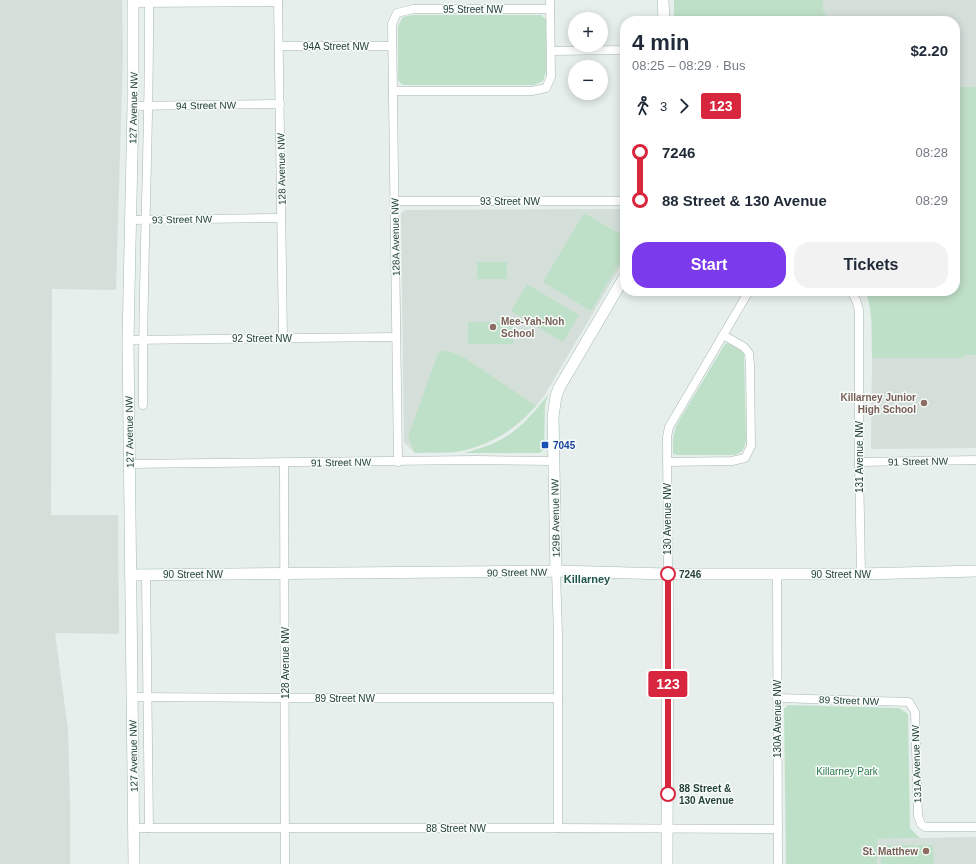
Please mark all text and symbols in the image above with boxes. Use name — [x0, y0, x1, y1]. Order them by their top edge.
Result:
street label: 95 Street NW — [443, 4, 504, 15]
map controls — [568, 12, 608, 100]
button: + — [568, 12, 608, 52]
text: 4 min — [632, 30, 689, 55]
street label: 94A Street NW — [303, 41, 370, 52]
text: $2.20 — [910, 42, 948, 59]
text: 08:25 – 08:29 · Bus — [632, 58, 745, 73]
button: − — [568, 60, 608, 100]
street label: 127 Avenue NW — [127, 71, 140, 144]
icon: walk — [632, 95, 654, 117]
icon: forward — [673, 95, 695, 117]
text: 123 — [709, 98, 733, 114]
street label: 94 Street NW — [176, 99, 237, 112]
text: 3 — [660, 99, 667, 114]
street label: 128 Avenue NW — [275, 132, 288, 205]
text: 7246 — [662, 144, 695, 161]
text: 08:28 — [915, 145, 948, 160]
text: 88 Street & 130 Avenue — [662, 192, 827, 209]
text: 08:29 — [915, 193, 948, 208]
street label: 93 Street NW — [480, 196, 541, 207]
street label: 128A Avenue NW — [389, 197, 402, 276]
street label: 93 Street NW — [152, 213, 213, 226]
button: Start — [632, 242, 786, 288]
button: Tickets — [794, 242, 948, 288]
place label: Mee-Yah-Noh School — [501, 316, 564, 339]
marker: Mee-Yah-Noh School — [488, 322, 498, 332]
street label: 92 Street NW — [232, 333, 293, 344]
place label: Killarney Junior High School — [840, 392, 916, 415]
street label: 127 Avenue NW — [123, 395, 136, 468]
marker: Killarney Junior High School — [919, 398, 929, 408]
street label: 131 Avenue NW — [854, 420, 865, 493]
marker: 7045 — [540, 440, 550, 450]
place label: 7045 — [553, 440, 576, 451]
street label: 91 Street NW — [888, 455, 949, 468]
street label: 91 Street NW — [311, 456, 372, 469]
street label: 129B Avenue NW — [549, 478, 562, 557]
street label: 130 Avenue NW — [662, 482, 673, 555]
street label: 90 Street NW — [487, 566, 548, 579]
marker: 7246 — [660, 566, 676, 582]
street label: 90 Street NW — [163, 569, 224, 580]
place label: 7246 — [679, 569, 702, 580]
street label: 90 Street NW — [811, 569, 872, 580]
district label: Killarney — [564, 573, 611, 585]
street label: 128 Avenue NW — [280, 626, 291, 699]
line badge: 123 — [645, 671, 691, 697]
text: 123 — [656, 676, 680, 692]
street label: 130A Avenue NW — [772, 679, 783, 758]
street label: 89 Street NW — [315, 693, 376, 704]
street label: 89 Street NW — [819, 694, 880, 707]
street label: 127 Avenue NW — [127, 719, 140, 792]
street label: 131A Avenue NW — [910, 724, 923, 803]
park label: Killarney Park — [816, 766, 879, 777]
place label: 88 Street & 130 Avenue — [679, 783, 734, 806]
marker: 88 Street & 130 Avenue — [660, 786, 676, 802]
street label: 88 Street NW — [426, 823, 487, 834]
place label: St. Matthew — [862, 846, 918, 857]
marker: St. Matthew — [921, 846, 931, 856]

